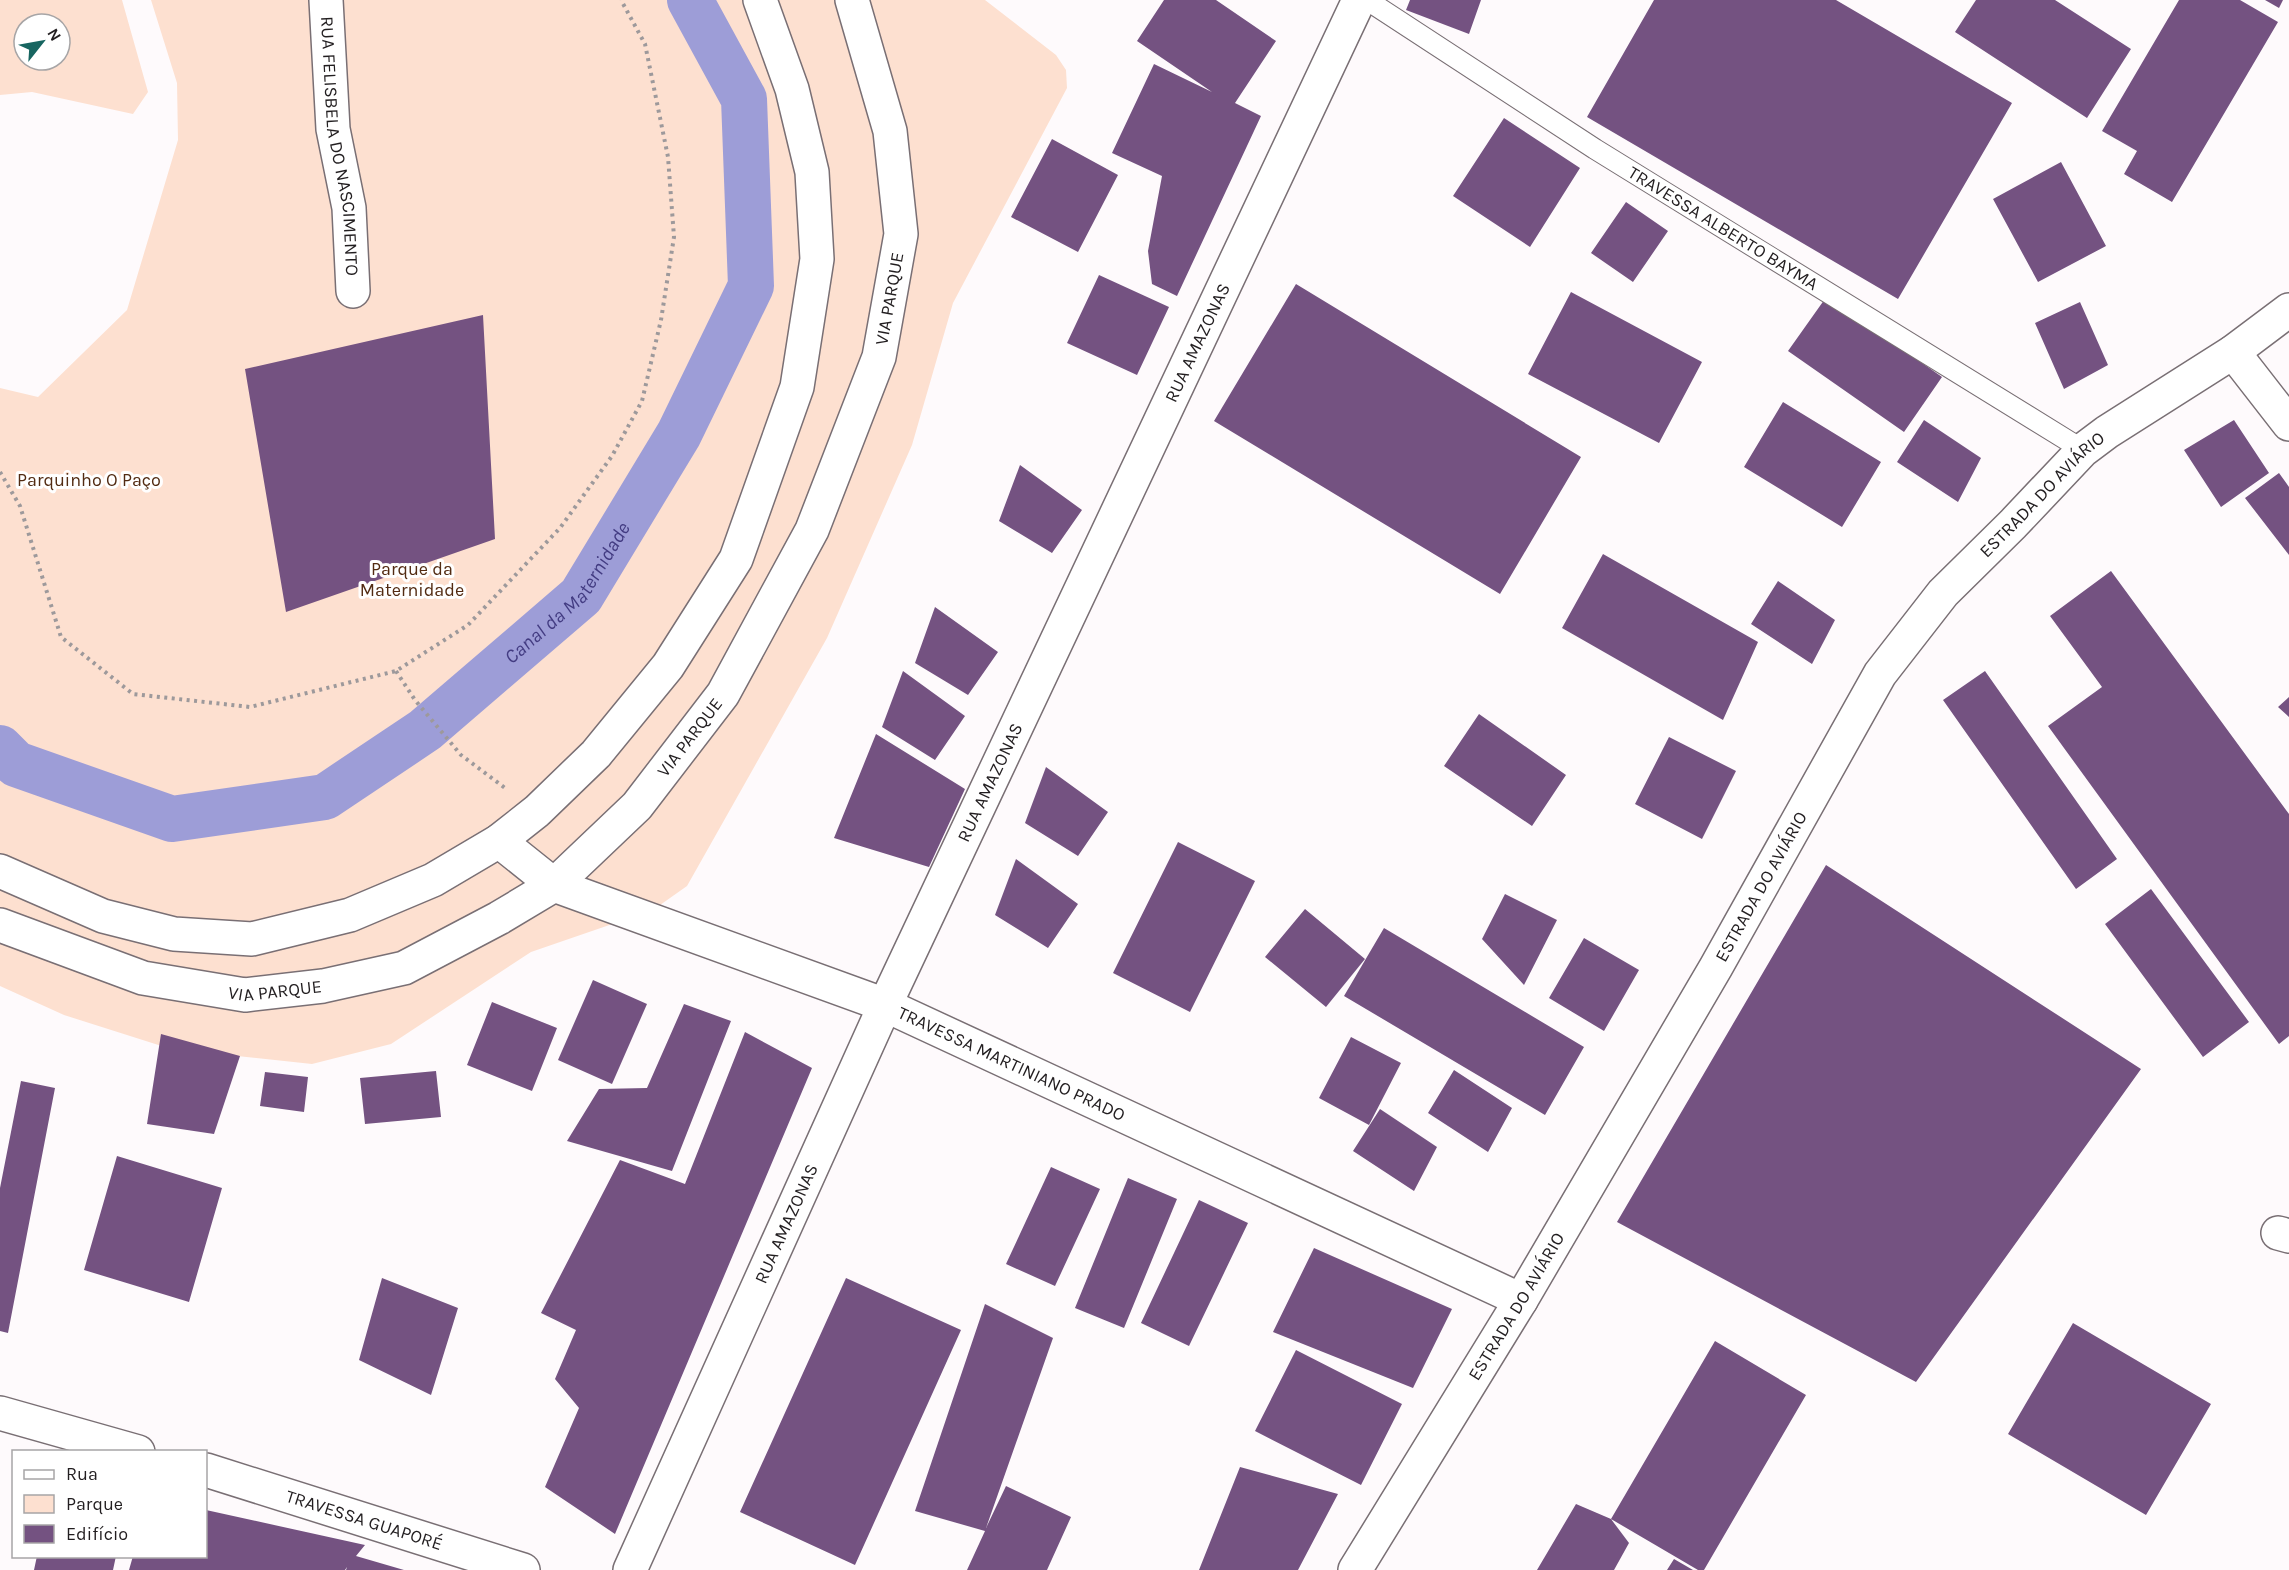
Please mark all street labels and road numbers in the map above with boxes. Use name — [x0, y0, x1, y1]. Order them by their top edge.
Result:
street label: RUA FELISBELA DO NASCIMENTO — [316, 16, 363, 276]
street label: TRAVESSA ALBERTO BAYMA — [1624, 161, 1822, 295]
street label: VIA PARQUE — [870, 250, 909, 347]
street label: RUA AMAZONAS — [1160, 280, 1235, 406]
street label: ESTRADA DO AVIÁRIO — [1975, 427, 2109, 562]
street label: VIA PARQUE — [652, 693, 727, 781]
street label: RUA AMAZONAS — [952, 719, 1027, 846]
street label: ESTRADA DO AVIÁRIO — [1710, 808, 1812, 966]
street label: VIA PARQUE — [226, 975, 323, 1006]
street label: TRAVESSA MARTINIANO PRADO — [894, 1002, 1129, 1126]
street label: RUA AMAZONAS — [750, 1160, 823, 1287]
street label: ESTRADA DO AVIÁRIO — [1463, 1228, 1569, 1384]
street label: TRAVESSA GUAPORÉ — [283, 1485, 446, 1555]

